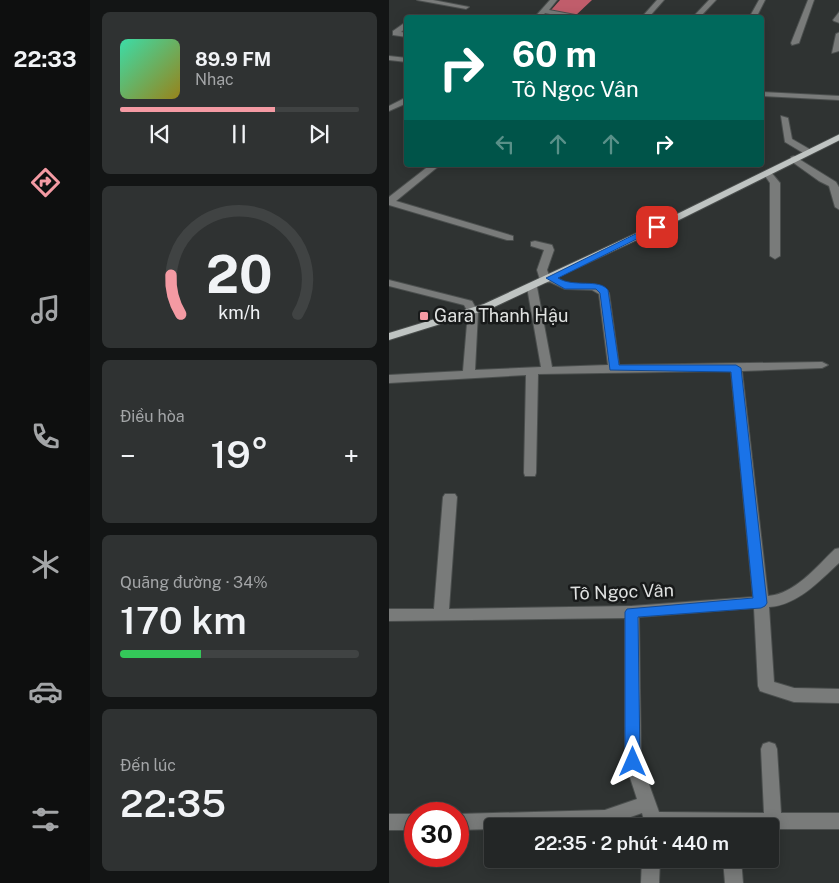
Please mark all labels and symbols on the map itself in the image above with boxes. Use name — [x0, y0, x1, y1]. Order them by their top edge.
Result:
pin — [636, 206, 678, 248]
place label: Gara Thanh Hậu — [434, 305, 568, 326]
marker: Gara Thanh Hậu — [418, 310, 430, 322]
street label: Tô Ngọc Vân — [570, 579, 674, 604]
position arrow — [606, 735, 658, 787]
speed limit sign: 30 — [404, 802, 469, 867]

